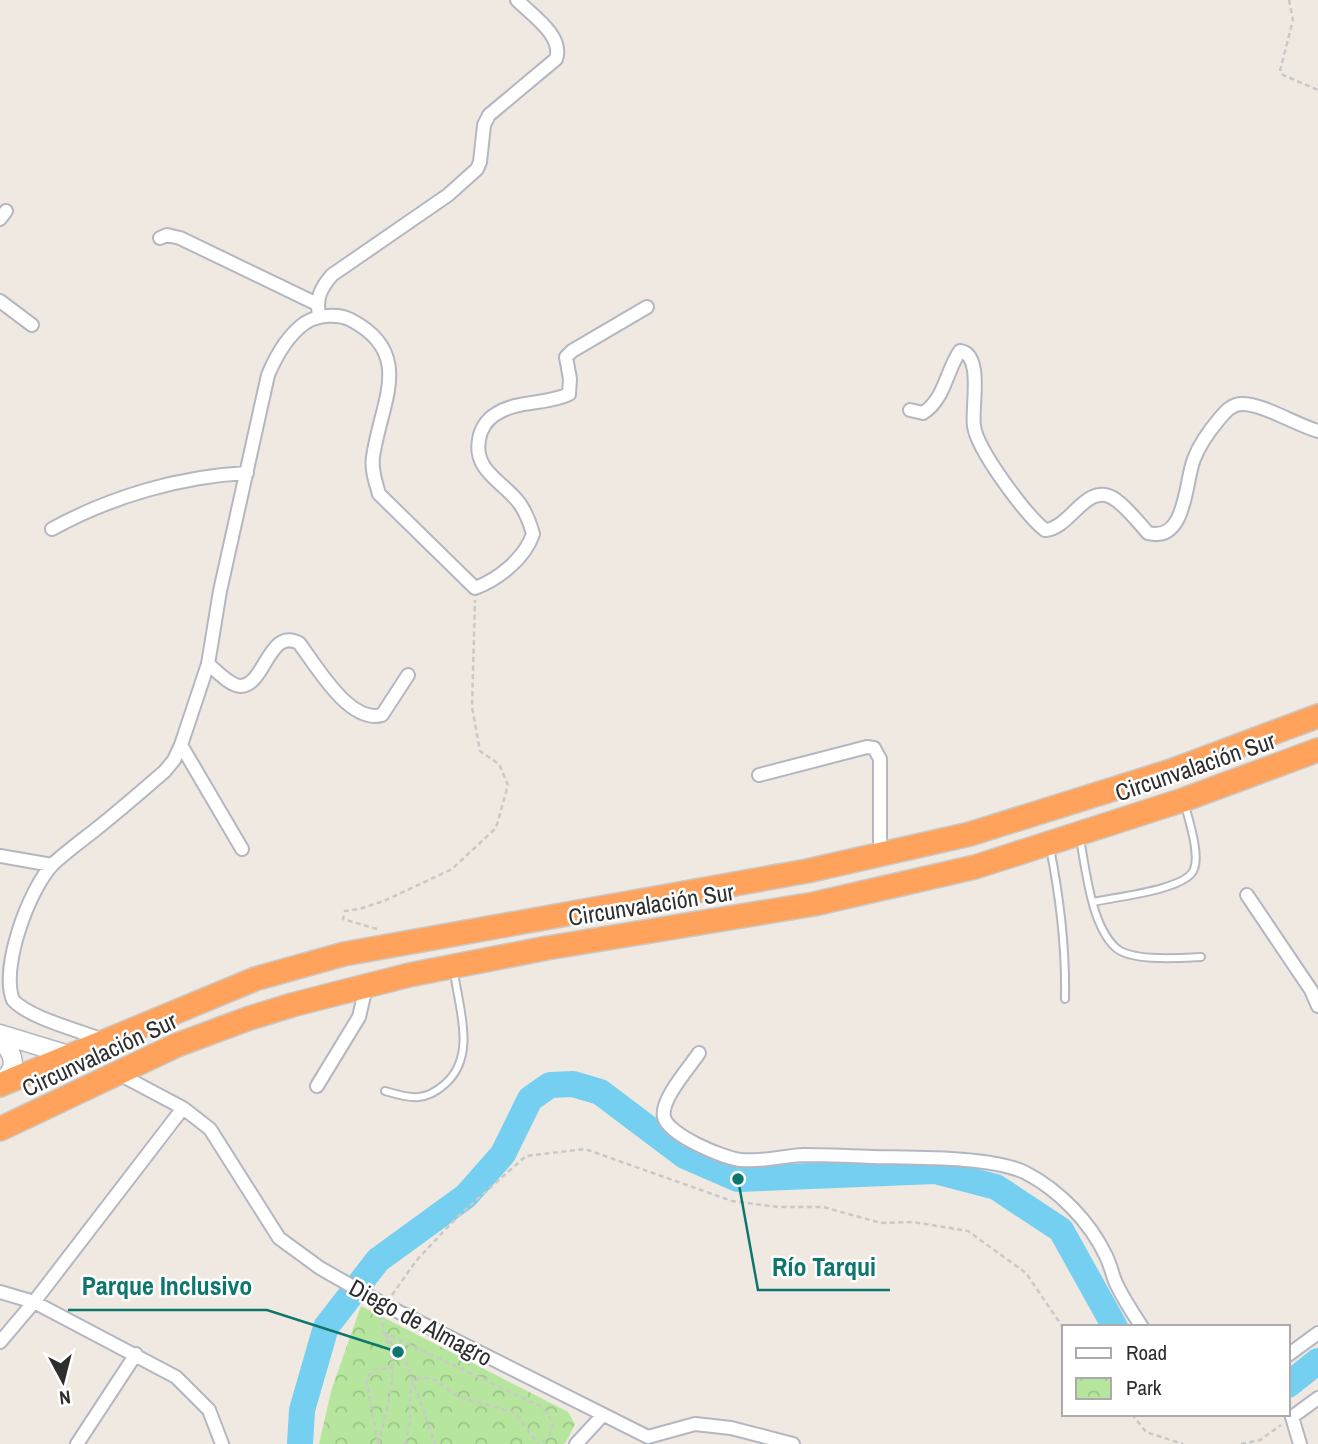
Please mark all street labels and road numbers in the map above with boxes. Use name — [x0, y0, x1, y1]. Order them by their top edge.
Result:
street label: Circunvalación Sur — [1111, 723, 1280, 808]
street label: Circunvalación Sur — [566, 875, 737, 933]
street label: Circunvalación Sur — [16, 1004, 182, 1104]
street label: Diego de Almagro — [344, 1271, 498, 1373]

